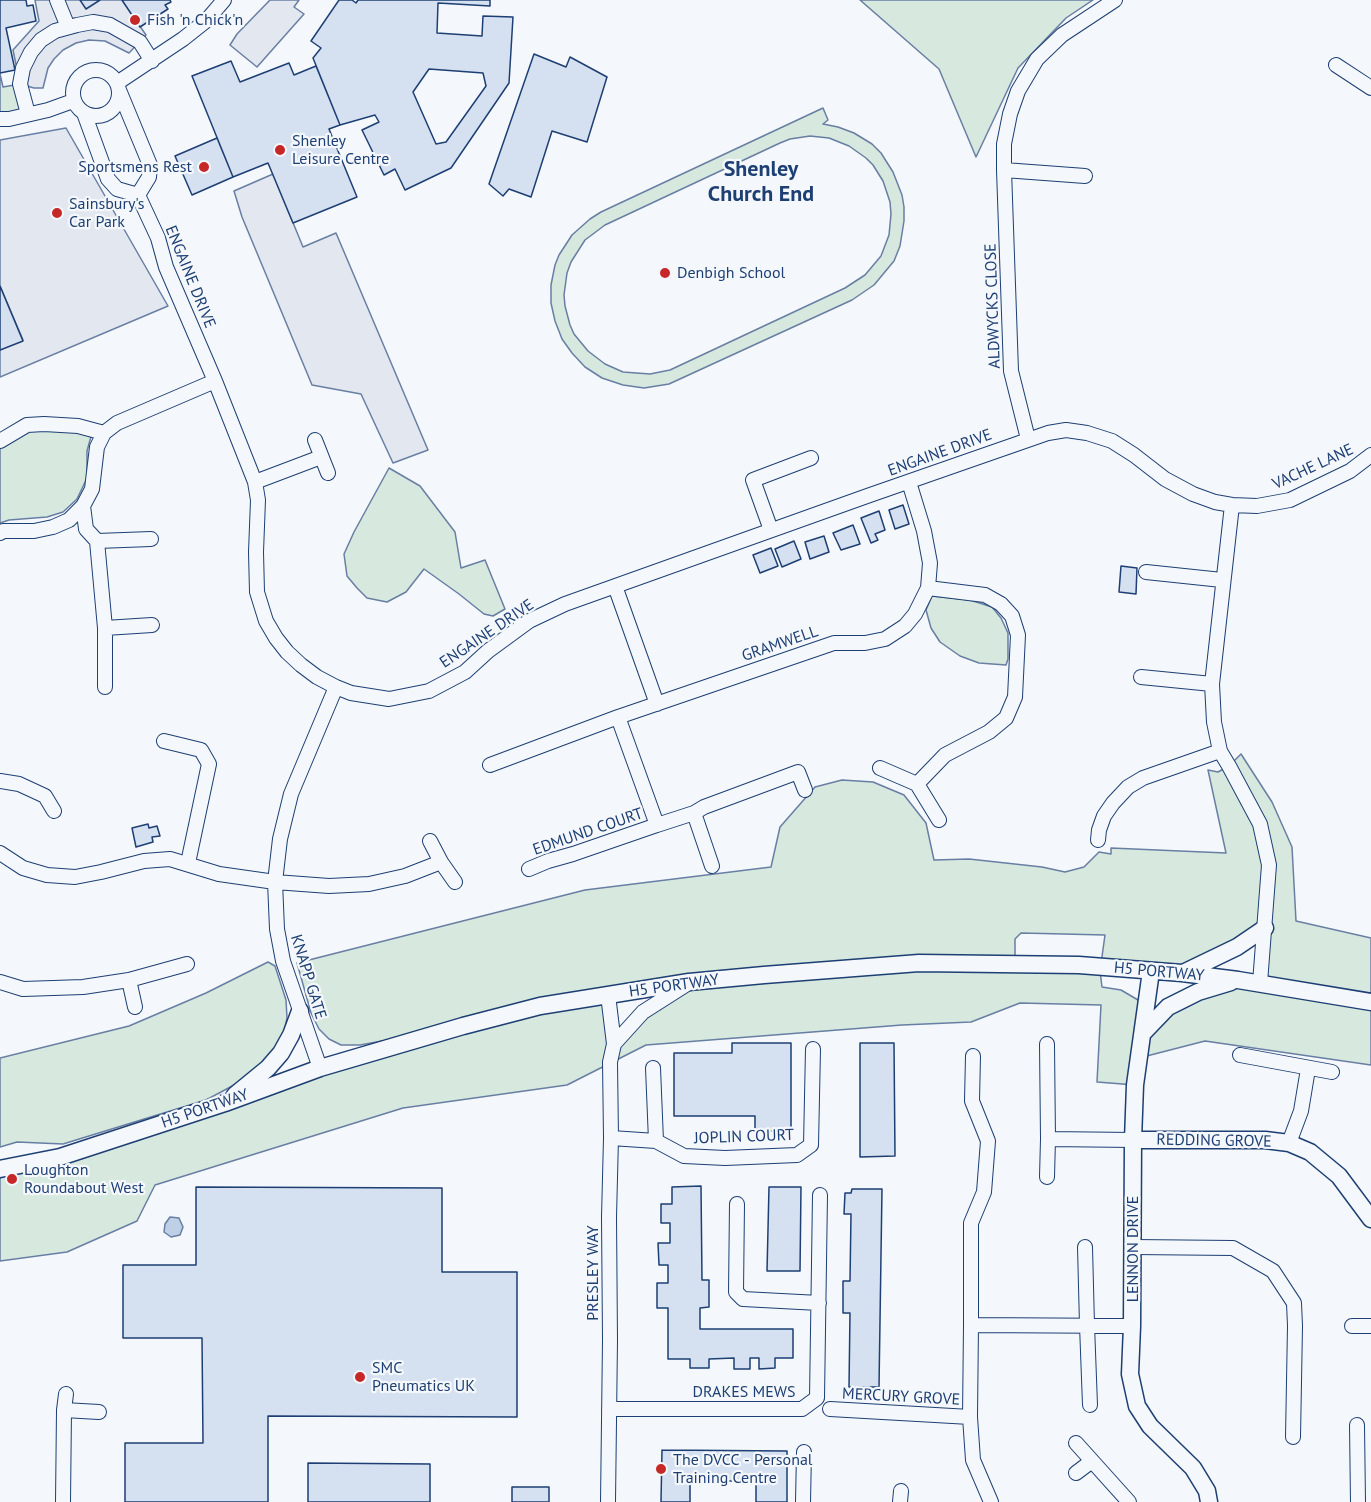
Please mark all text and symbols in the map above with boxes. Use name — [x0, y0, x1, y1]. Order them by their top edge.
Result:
place label: Fish 'n Chick'n — [147, 10, 243, 30]
marker: Fish 'n Chick'n — [128, 13, 142, 27]
place label: Shenley Leisure Centre — [292, 131, 389, 169]
marker: Shenley Leisure Centre — [273, 143, 287, 157]
place label: Sportsmens Rest — [78, 157, 192, 177]
district label: Shenley Church End — [708, 157, 814, 208]
marker: Sportsmens Rest — [197, 160, 211, 174]
place label: Sainsbury's Car Park — [69, 194, 145, 232]
marker: Sainsbury's Car Park — [50, 206, 64, 220]
street label: ENGAINE DRIVE — [161, 223, 219, 331]
street label: ALDWYCKS CLOSE — [981, 243, 1005, 369]
place label: Denbigh School — [677, 263, 785, 283]
marker: Denbigh School — [658, 266, 672, 280]
street label: ENGAINE DRIVE — [885, 425, 995, 481]
street label: VACHE LANE — [1269, 440, 1357, 494]
street label: ENGAINE DRIVE — [436, 596, 538, 672]
street label: GRAMWELL — [739, 622, 821, 666]
street label: EDMUND COURT — [530, 804, 646, 860]
street label: KNAPP GATE — [286, 932, 330, 1022]
street label: H5 PORTWAY — [1113, 958, 1205, 986]
street label: H5 PORTWAY — [628, 970, 720, 1002]
street label: H5 PORTWAY — [159, 1085, 251, 1133]
street label: JOPLIN COURT — [694, 1126, 794, 1148]
street label: REDDING GROVE — [1156, 1130, 1272, 1152]
place label: Loughton Roundabout West — [24, 1160, 144, 1198]
marker: Loughton Roundabout West — [5, 1172, 19, 1186]
street label: LENNON DRIVE — [1123, 1196, 1143, 1302]
street label: PRESLEY WAY — [583, 1225, 603, 1321]
place label: SMC Pneumatics UK — [372, 1358, 475, 1396]
marker: SMC Pneumatics UK — [353, 1370, 367, 1384]
street label: DRAKES MEWS — [692, 1382, 796, 1402]
street label: MERCURY GROVE — [841, 1384, 961, 1410]
place label: The DVCC - Personal Training Centre — [673, 1450, 813, 1488]
marker: The DVCC - Personal Training Centre — [654, 1462, 668, 1476]

